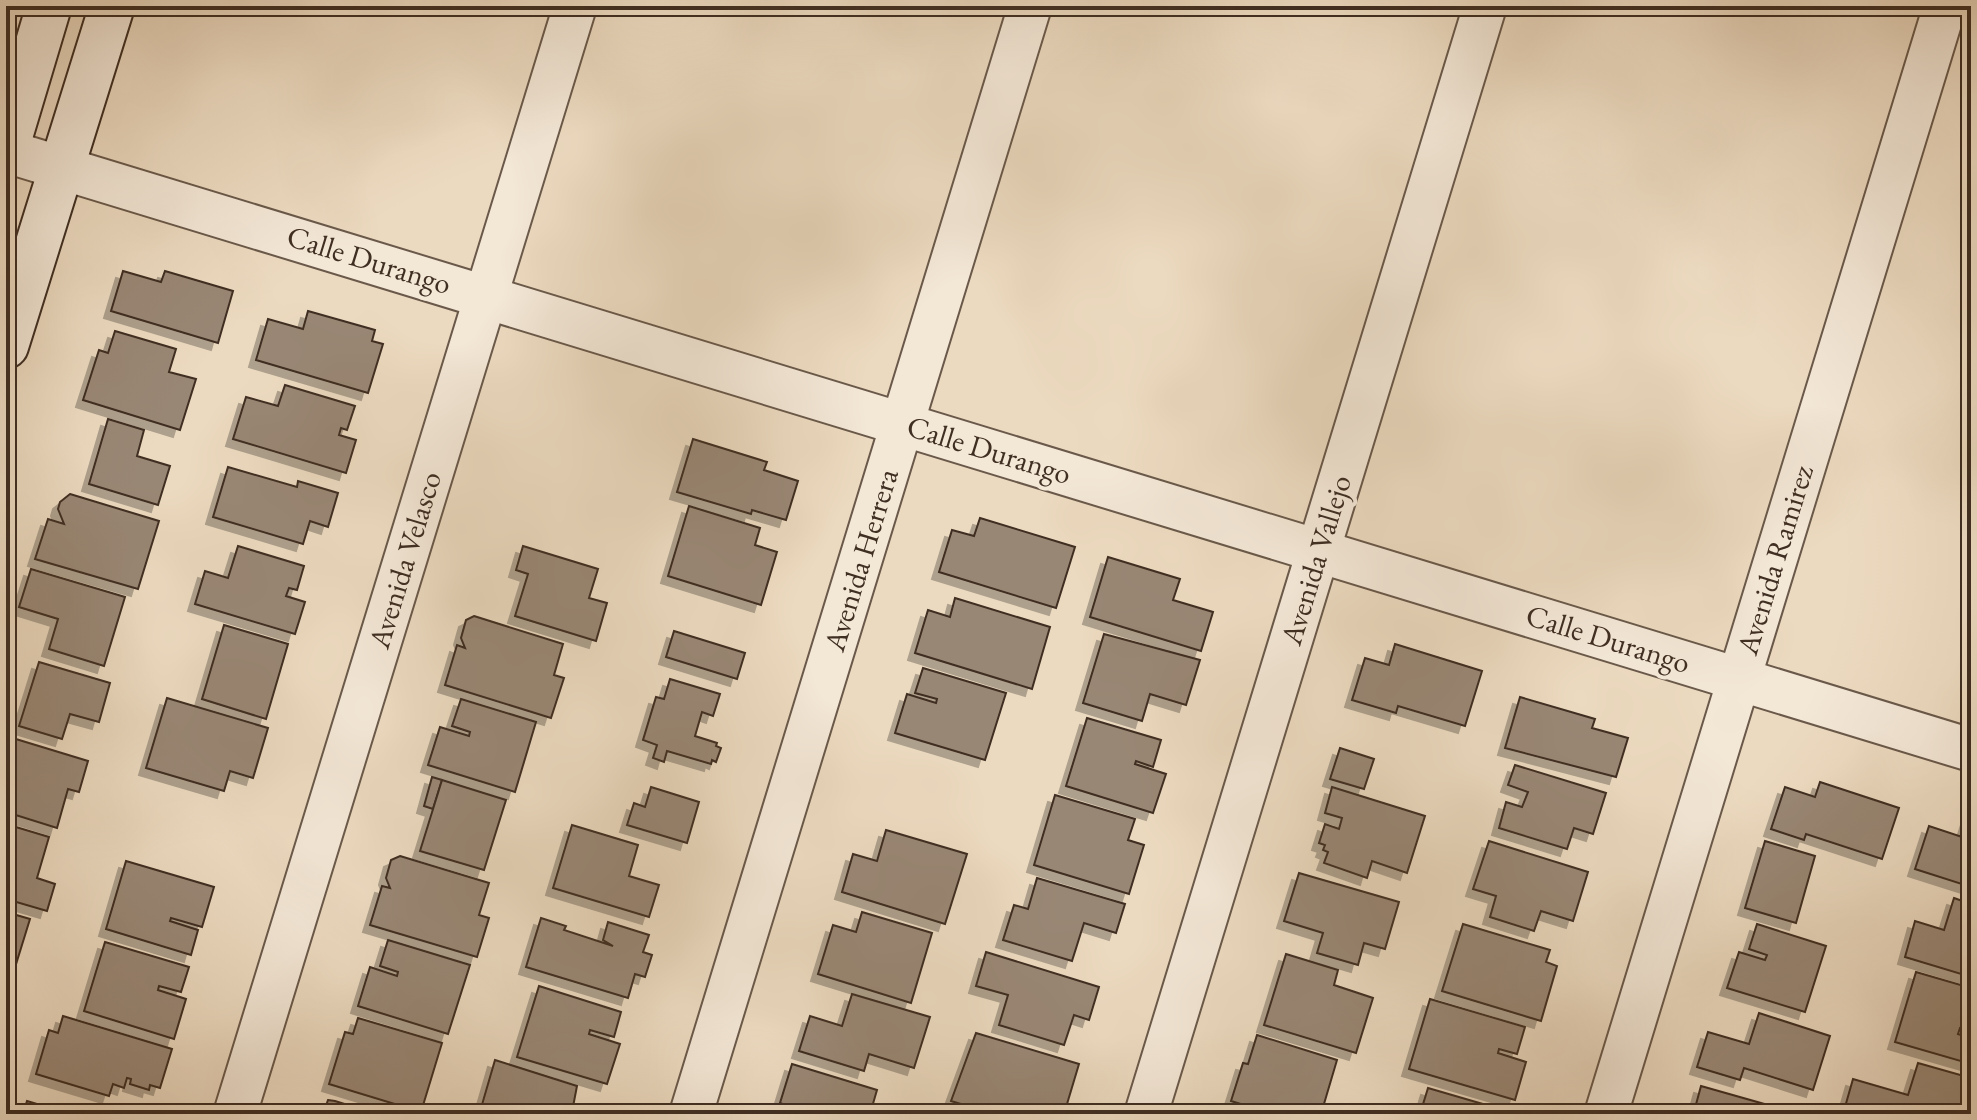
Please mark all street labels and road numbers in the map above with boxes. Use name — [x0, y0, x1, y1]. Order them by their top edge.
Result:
street label: Calle Durango — [282, 216, 456, 303]
street label: Calle Durango — [902, 406, 1076, 493]
street label: Avenida Ramirez — [1727, 460, 1822, 660]
street label: Avenida Herrera — [814, 464, 907, 657]
street label: Avenida Velasco — [359, 467, 450, 654]
street label: Avenida Vallejo — [1271, 470, 1360, 651]
street label: Calle Durango — [1521, 595, 1695, 682]

